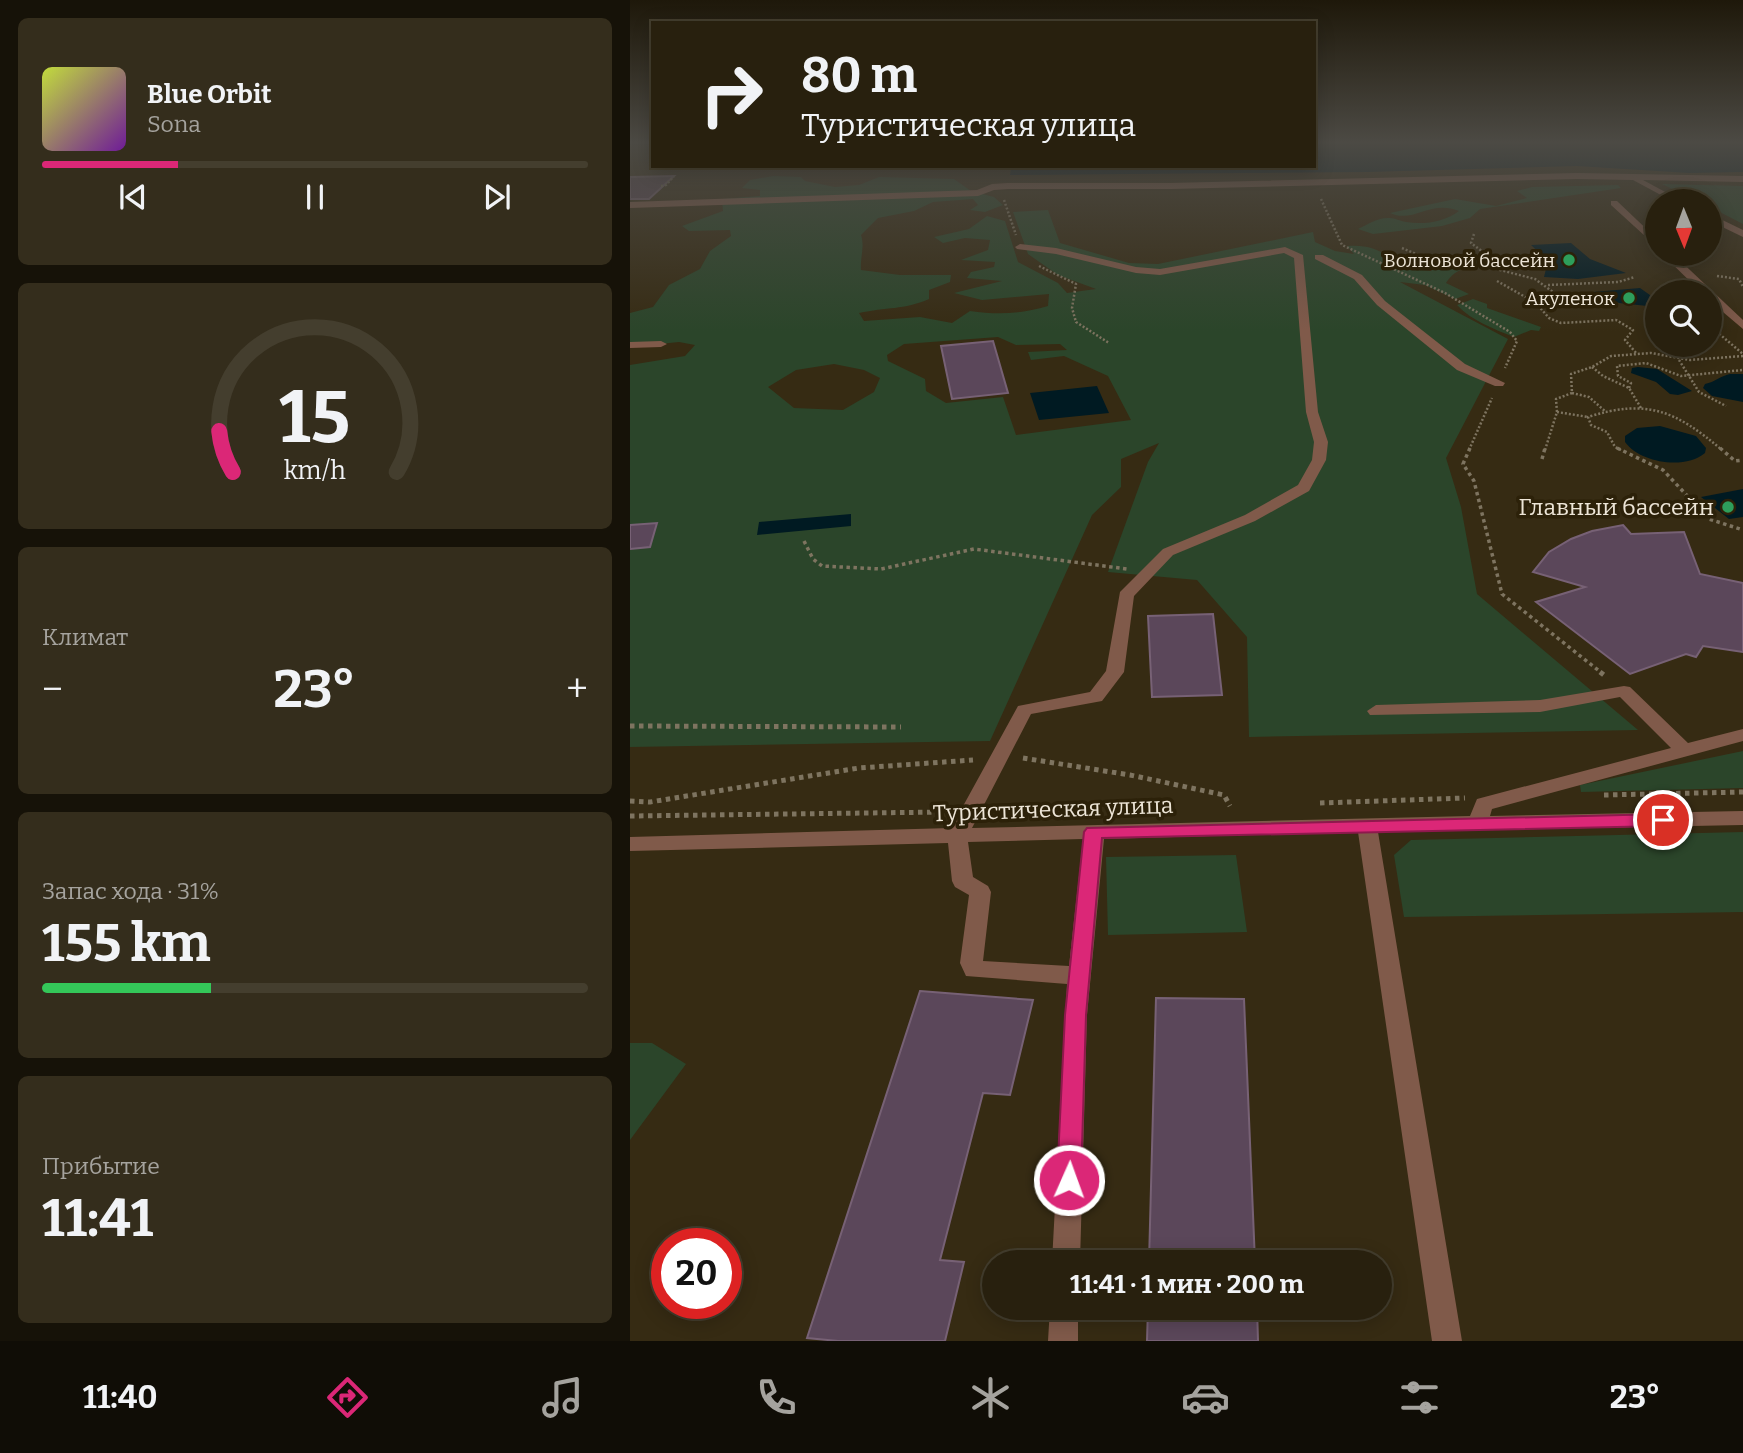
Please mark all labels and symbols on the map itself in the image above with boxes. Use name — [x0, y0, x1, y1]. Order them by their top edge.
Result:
north arrow — [1645, 189, 1722, 266]
place label: Волновой бассейн — [1384, 249, 1555, 272]
marker: Волновой бассейн — [1561, 252, 1577, 268]
place label: Акуленок — [1525, 287, 1616, 310]
marker: Акуленок — [1621, 290, 1637, 306]
place label: Главный бассейн — [1519, 493, 1714, 521]
marker: Главный бассейн — [1720, 499, 1736, 515]
pin — [1633, 790, 1693, 850]
street label: Туристическая улица — [932, 791, 1174, 827]
position arrow — [1032, 1143, 1106, 1217]
speed limit sign: 20 — [651, 1228, 742, 1319]

